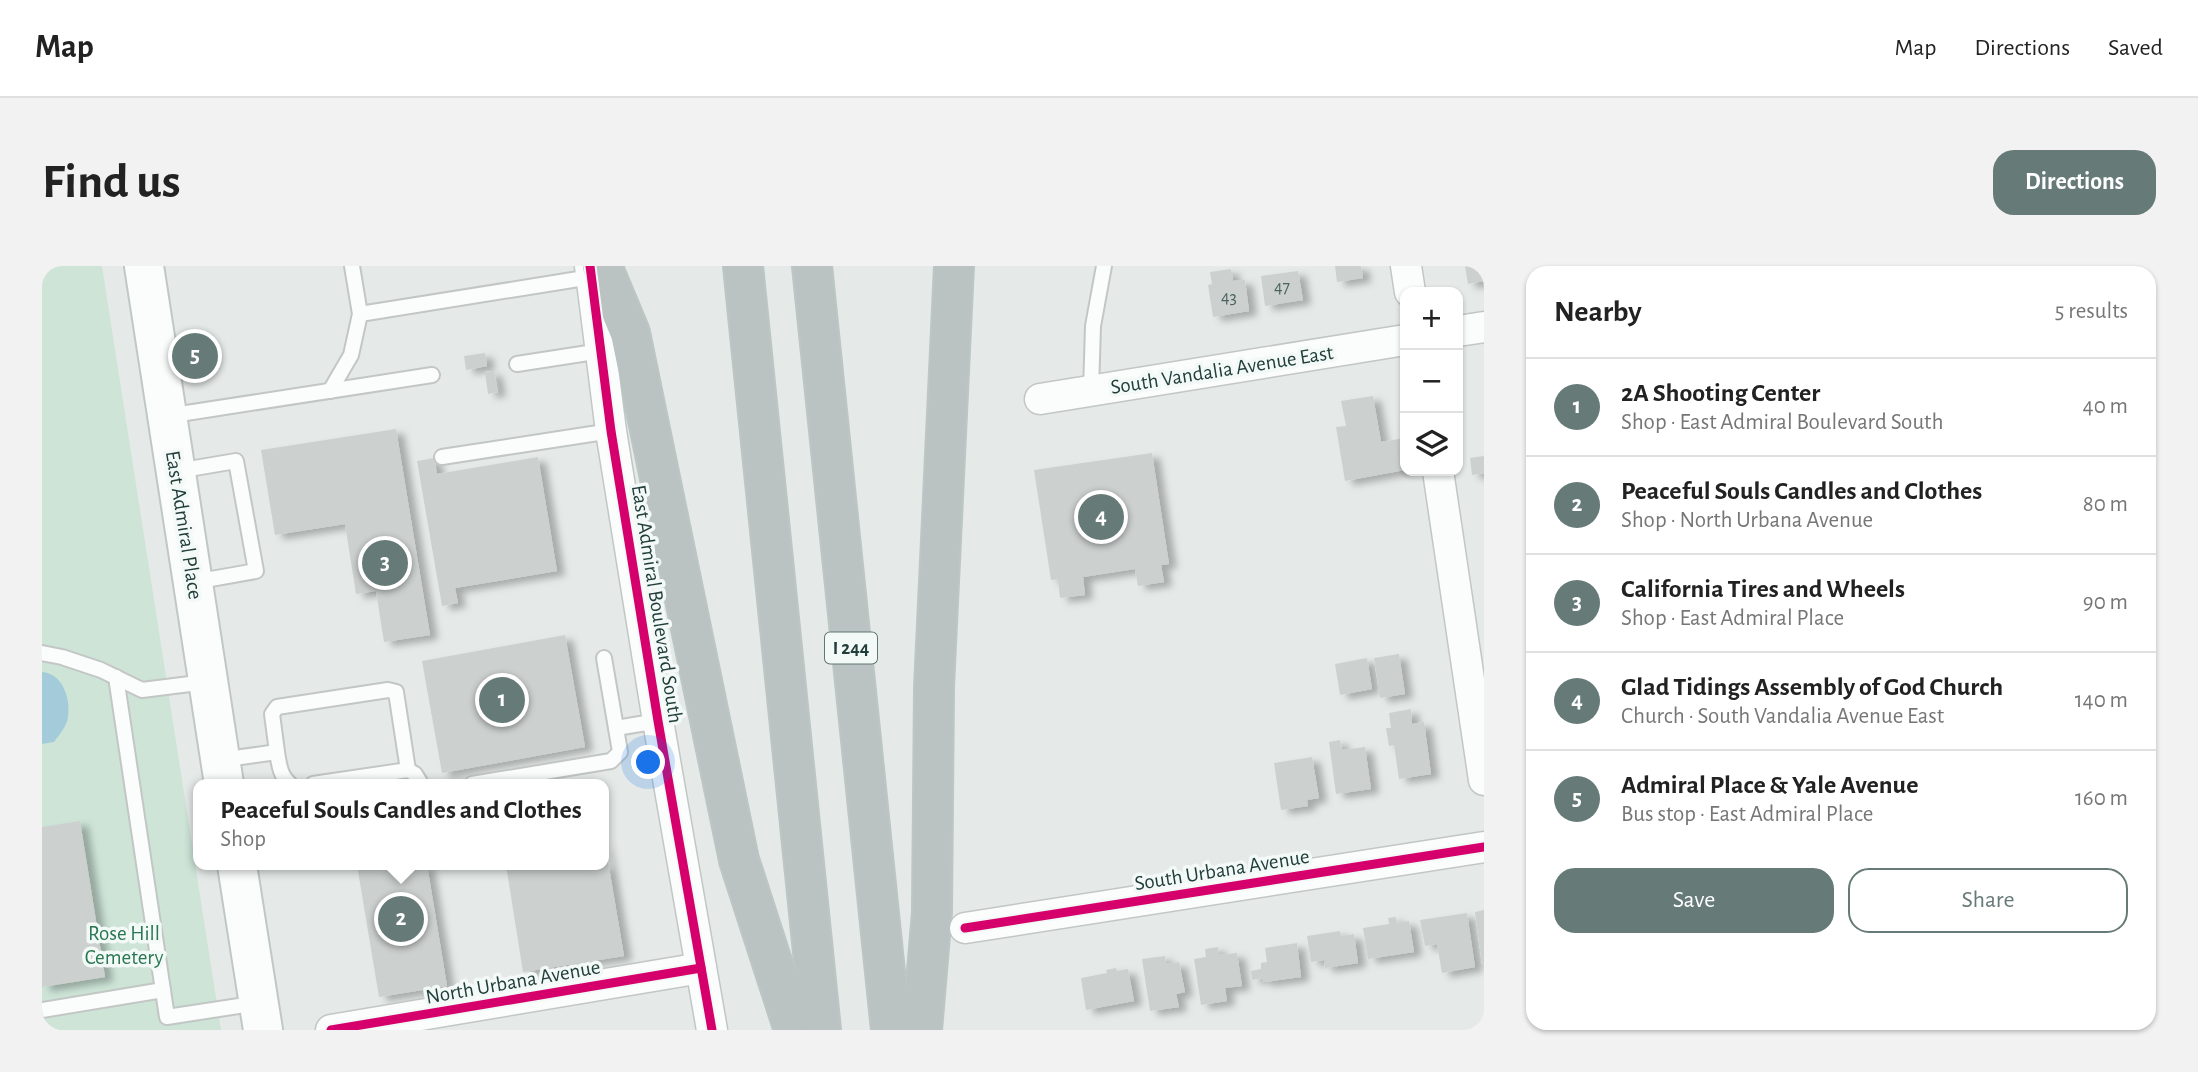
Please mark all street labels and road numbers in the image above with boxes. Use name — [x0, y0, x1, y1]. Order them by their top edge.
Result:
street label: South Vandalia Avenue East — [1109, 342, 1335, 398]
street label: East Admiral Place — [162, 449, 206, 601]
street label: East Admiral Boulevard South — [628, 483, 686, 725]
road number: I 244 — [825, 632, 877, 664]
street label: South Urbana Avenue — [1133, 846, 1311, 894]
street label: North Urbana Avenue — [424, 956, 602, 1008]

